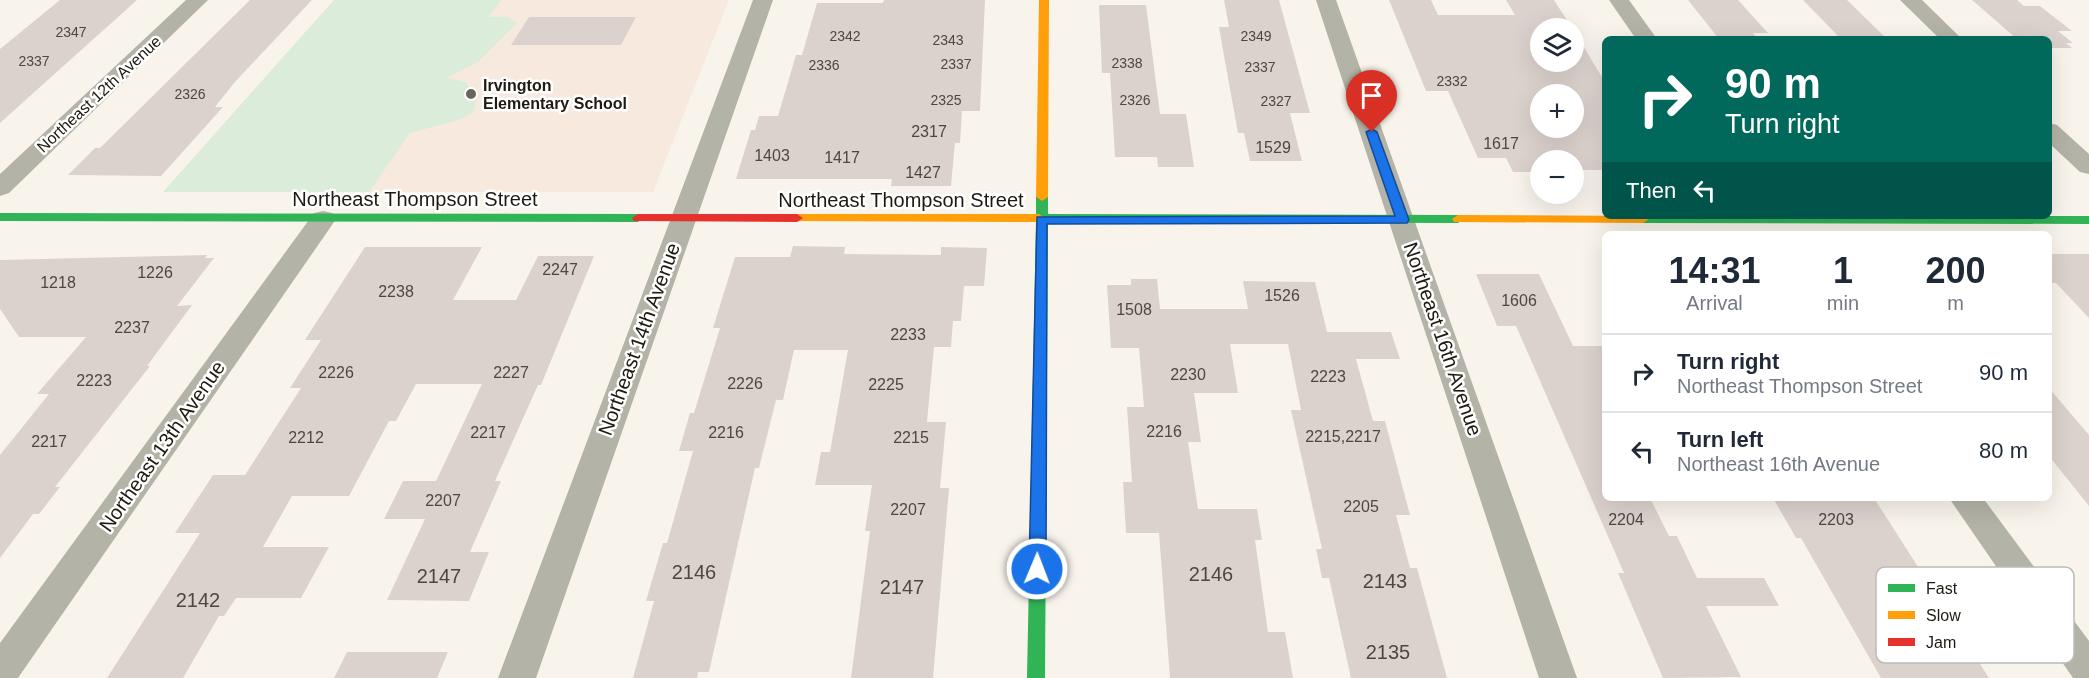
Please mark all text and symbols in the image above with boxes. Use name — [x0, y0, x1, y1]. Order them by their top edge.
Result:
map controls — [1530, 18, 1584, 204]
button: layers — [1530, 18, 1584, 72]
house number: 2347 — [55, 24, 87, 40]
house number: 2342 — [829, 28, 861, 44]
house number: 2349 — [1240, 28, 1272, 44]
street label: Northeast 12th Avenue — [34, 32, 164, 156]
house number: 2343 — [932, 32, 964, 48]
house number: 2337 — [18, 53, 50, 69]
house number: 2338 — [1111, 55, 1143, 71]
house number: 2337 — [940, 56, 972, 72]
house number: 2336 — [808, 57, 840, 73]
house number: 2337 — [1244, 59, 1276, 75]
icon: right — [1626, 60, 1704, 138]
text: 90 m — [1725, 60, 1821, 107]
pin — [1346, 70, 1397, 132]
house number: 2332 — [1436, 73, 1468, 89]
place label: Irvington Elementary School — [483, 77, 627, 112]
icon: arrive — [1355, 79, 1388, 112]
button: + — [1530, 84, 1584, 138]
house number: 2326 — [174, 86, 206, 102]
marker: Irvington Elementary School — [464, 87, 478, 101]
house number: 2325 — [930, 92, 962, 108]
house number: 2326 — [1119, 92, 1151, 108]
house number: 2327 — [1260, 93, 1292, 109]
text: Turn right — [1725, 109, 1840, 139]
house number: 2317 — [911, 123, 947, 140]
house number: 1617 — [1483, 135, 1519, 152]
house number: 1529 — [1255, 139, 1291, 156]
house number: 1403 — [754, 147, 790, 164]
house number: 1417 — [824, 149, 860, 166]
button: − — [1530, 150, 1584, 204]
house number: 1427 — [905, 164, 941, 181]
icon: left — [1688, 174, 1721, 207]
text: Then — [1626, 178, 1676, 203]
street label: Northeast Thompson Street — [292, 188, 538, 210]
street label: Northeast Thompson Street — [778, 189, 1024, 211]
street label: Northeast 16th Avenue — [1400, 239, 1486, 439]
street label: Northeast 14th Avenue — [594, 240, 684, 438]
text: 14:31 — [1668, 250, 1760, 291]
text: 1 — [1833, 250, 1853, 291]
text: 200 — [1925, 250, 1986, 291]
house number: 2247 — [542, 261, 578, 278]
house number: 1226 — [137, 264, 173, 281]
house number: 1218 — [40, 274, 76, 291]
house number: 2238 — [378, 283, 414, 300]
house number: 1526 — [1264, 287, 1300, 304]
house number: 1606 — [1501, 292, 1537, 309]
text: Arrival — [1686, 292, 1743, 314]
text: min — [1827, 292, 1859, 314]
text: m — [1947, 292, 1964, 314]
house number: 1508 — [1116, 301, 1152, 318]
house number: 2237 — [114, 319, 150, 336]
house number: 2233 — [890, 326, 926, 343]
text: Turn right — [1677, 349, 1779, 374]
street label: Northeast 13th Avenue — [95, 356, 229, 536]
icon: right — [1626, 357, 1659, 390]
text: 90 m — [1979, 360, 2028, 385]
house number: 2226 — [318, 364, 354, 381]
house number: 2227 — [493, 364, 529, 381]
house number: 2230 — [1170, 366, 1206, 383]
house number: 2223 — [1310, 368, 1346, 385]
house number: 2223 — [76, 372, 112, 389]
house number: 2226 — [727, 375, 763, 392]
text: Northeast Thompson Street — [1677, 375, 1922, 397]
house number: 2225 — [868, 376, 904, 393]
house number: 2216 — [1146, 423, 1182, 440]
house number: 2217 — [470, 424, 506, 441]
house number: 2216 — [708, 424, 744, 441]
text: Turn left — [1677, 427, 1763, 452]
house number: 2215,2217 — [1305, 428, 1381, 445]
house number: 2212 — [288, 429, 324, 446]
house number: 2215 — [893, 429, 929, 446]
house number: 2217 — [31, 433, 67, 450]
icon: left — [1626, 435, 1659, 468]
text: 80 m — [1979, 438, 2028, 463]
text: Northeast 16th Avenue — [1677, 453, 1880, 475]
house number: 2207 — [425, 492, 461, 509]
house number: 2205 — [1343, 498, 1379, 515]
house number: 2207 — [890, 501, 926, 518]
house number: 2204 — [1608, 511, 1644, 528]
house number: 2203 — [1818, 511, 1854, 528]
position arrow — [1005, 537, 1069, 601]
house number: 2146 — [672, 561, 716, 583]
house number: 2146 — [1189, 563, 1233, 585]
house number: 2147 — [417, 565, 461, 587]
legend — [1876, 567, 2074, 663]
house number: 2143 — [1363, 570, 1407, 592]
house number: 2147 — [880, 576, 924, 598]
text: Fast — [1926, 580, 1958, 597]
house number: 2142 — [176, 589, 220, 611]
text: Slow — [1926, 607, 1961, 624]
text: Jam — [1926, 634, 1956, 651]
house number: 2135 — [1366, 641, 1410, 663]

